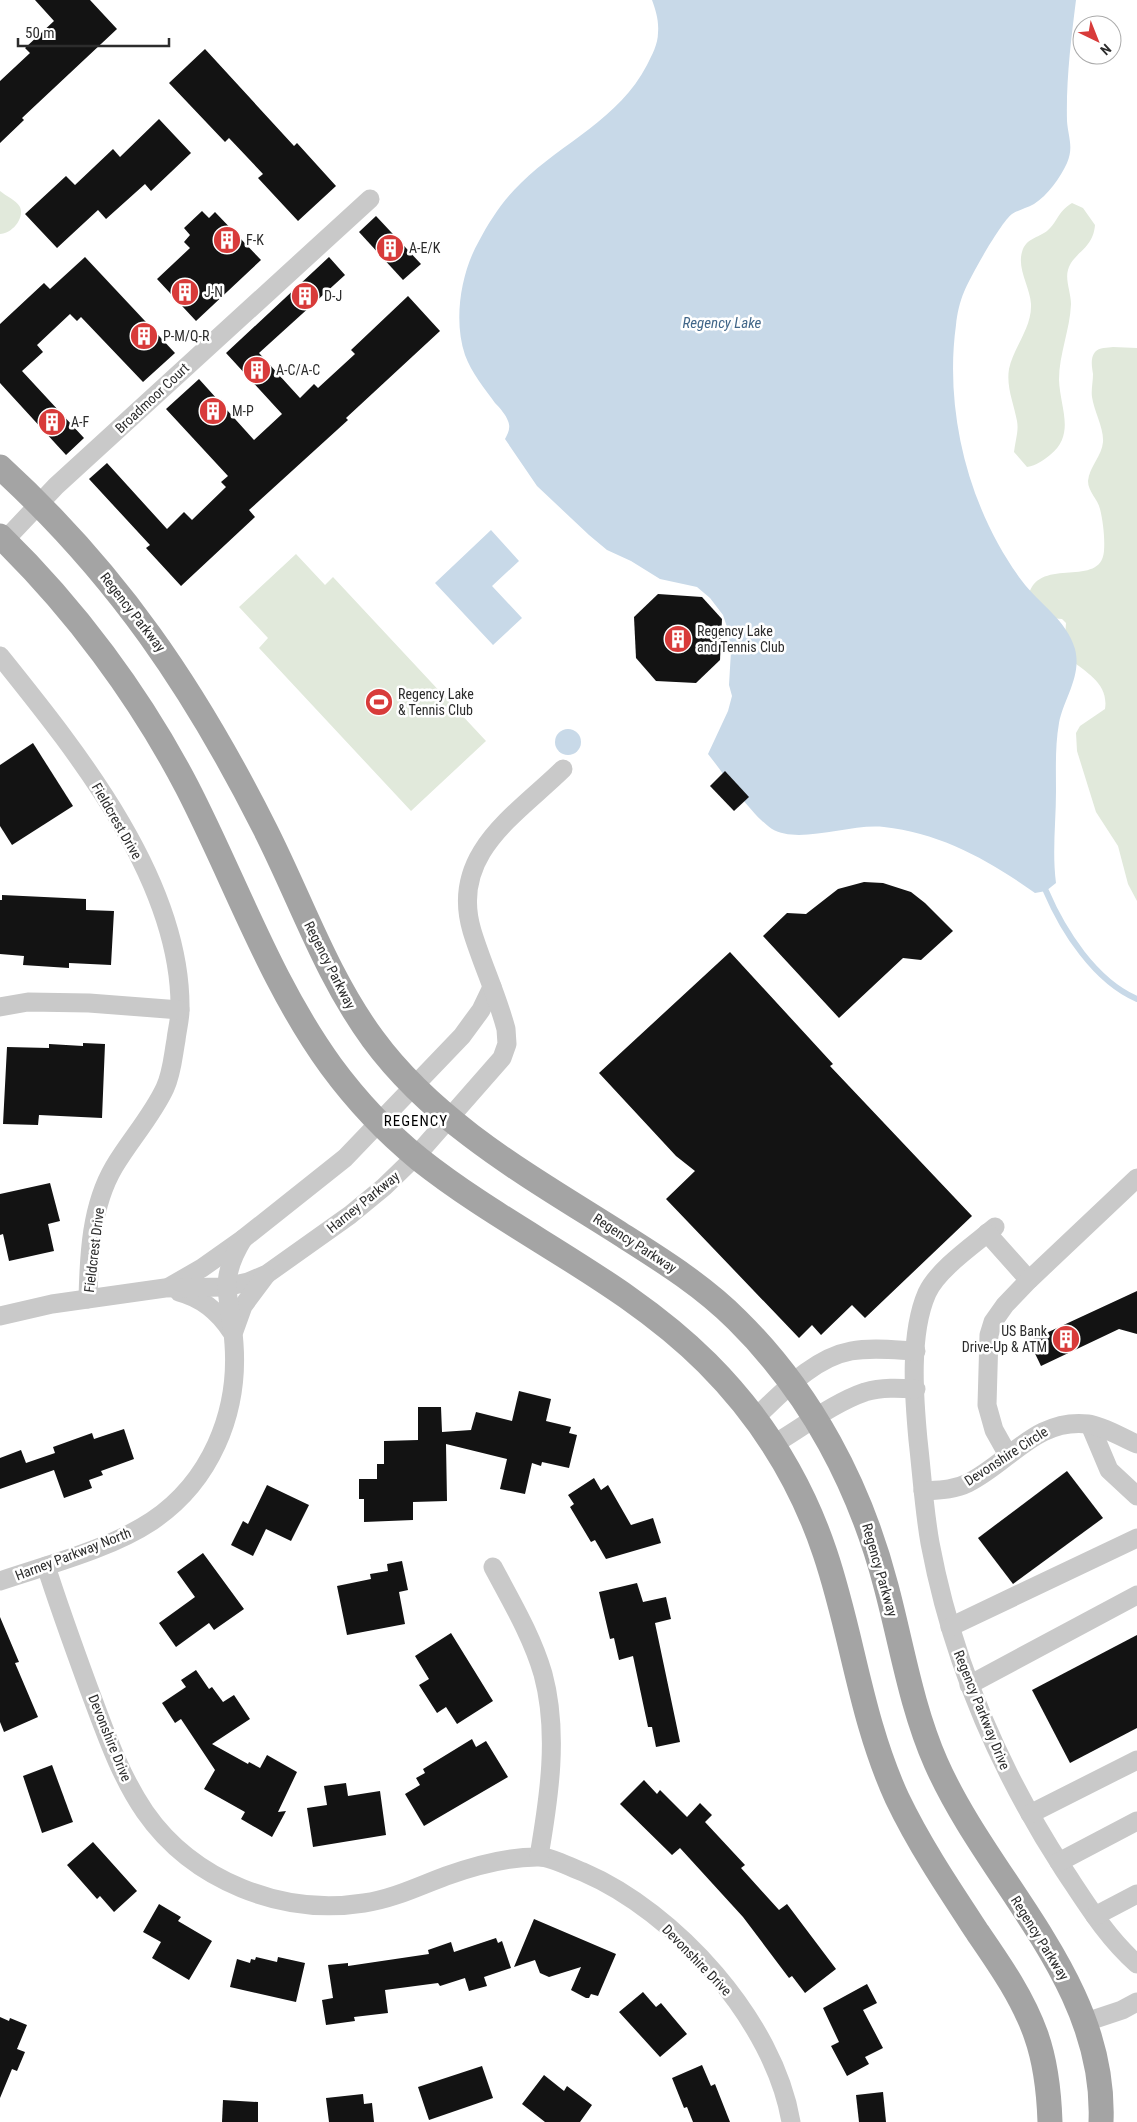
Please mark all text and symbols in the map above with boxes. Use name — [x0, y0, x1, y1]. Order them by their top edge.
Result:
scale bar — [18, 15, 169, 47]
north arrow — [1072, 15, 1122, 65]
text: 50 m — [25, 24, 55, 42]
text: N — [1097, 41, 1114, 58]
building icon: F-K — [212, 225, 242, 255]
place label: F-K — [246, 232, 264, 248]
building icon: A-E/K — [375, 233, 405, 263]
place label: A-E/K — [409, 240, 441, 256]
building icon: J-N — [170, 277, 200, 307]
building icon: D-J — [290, 281, 320, 311]
place label: J-N — [204, 284, 223, 300]
place label: D-J — [324, 288, 342, 304]
water label: Regency Lake — [683, 314, 762, 332]
building icon: P-M/Q-R — [129, 321, 159, 351]
place label: P-M/Q-R — [163, 328, 210, 344]
building icon: A-C/A-C — [242, 355, 272, 385]
street label: Broadmoor Court — [112, 360, 192, 436]
place label: A-C/A-C — [276, 362, 320, 378]
building icon: M-P — [198, 396, 228, 426]
place label: M-P — [232, 403, 254, 419]
building icon: A-F — [37, 407, 67, 437]
place label: A-F — [71, 414, 90, 430]
street label: Regency Parkway — [97, 569, 169, 655]
place label: Regency Lake and Tennis Club — [697, 623, 785, 655]
building icon: Regency Lake and Tennis Club — [663, 624, 693, 654]
place label: Regency Lake & Tennis Club — [398, 686, 474, 718]
sports icon: Regency Lake & Tennis Club — [364, 687, 394, 717]
street label: Fieldcrest Drive — [89, 780, 146, 862]
street label: Regency Parkway — [301, 918, 359, 1012]
district label: REGENCY — [384, 1112, 448, 1130]
street label: Harney Parkway — [324, 1168, 403, 1236]
street label: Fieldcrest Drive — [81, 1206, 107, 1293]
street label: Regency Parkway — [590, 1210, 680, 1276]
place label: US Bank Drive-Up & ATM — [962, 1323, 1048, 1355]
building icon: US Bank Drive-Up & ATM — [1051, 1324, 1081, 1354]
street label: Devonshire Circle — [961, 1423, 1051, 1489]
street label: Regency Parkway — [859, 1522, 901, 1619]
street label: Harney Parkway North — [13, 1525, 133, 1583]
street label: Regency Parkway Drive — [951, 1648, 1013, 1772]
street label: Devonshire Drive — [85, 1692, 135, 1784]
street label: Regency Parkway — [1008, 1893, 1072, 1983]
street label: Devonshire Drive — [659, 1921, 735, 1999]

